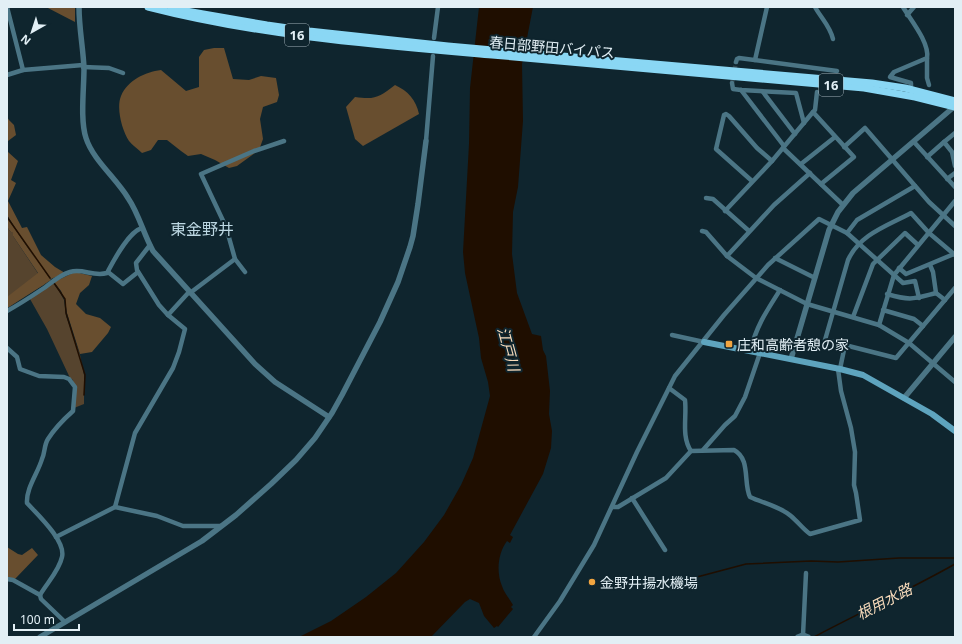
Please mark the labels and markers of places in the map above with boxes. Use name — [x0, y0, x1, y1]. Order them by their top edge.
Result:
place label: 庄和高齢者憩の家 — [737, 335, 849, 354]
marker: 庄和高齢者憩の家 — [724, 339, 734, 349]
place label: 金野井揚水機場 — [600, 573, 698, 592]
marker: 金野井揚水機場 — [587, 577, 597, 587]

